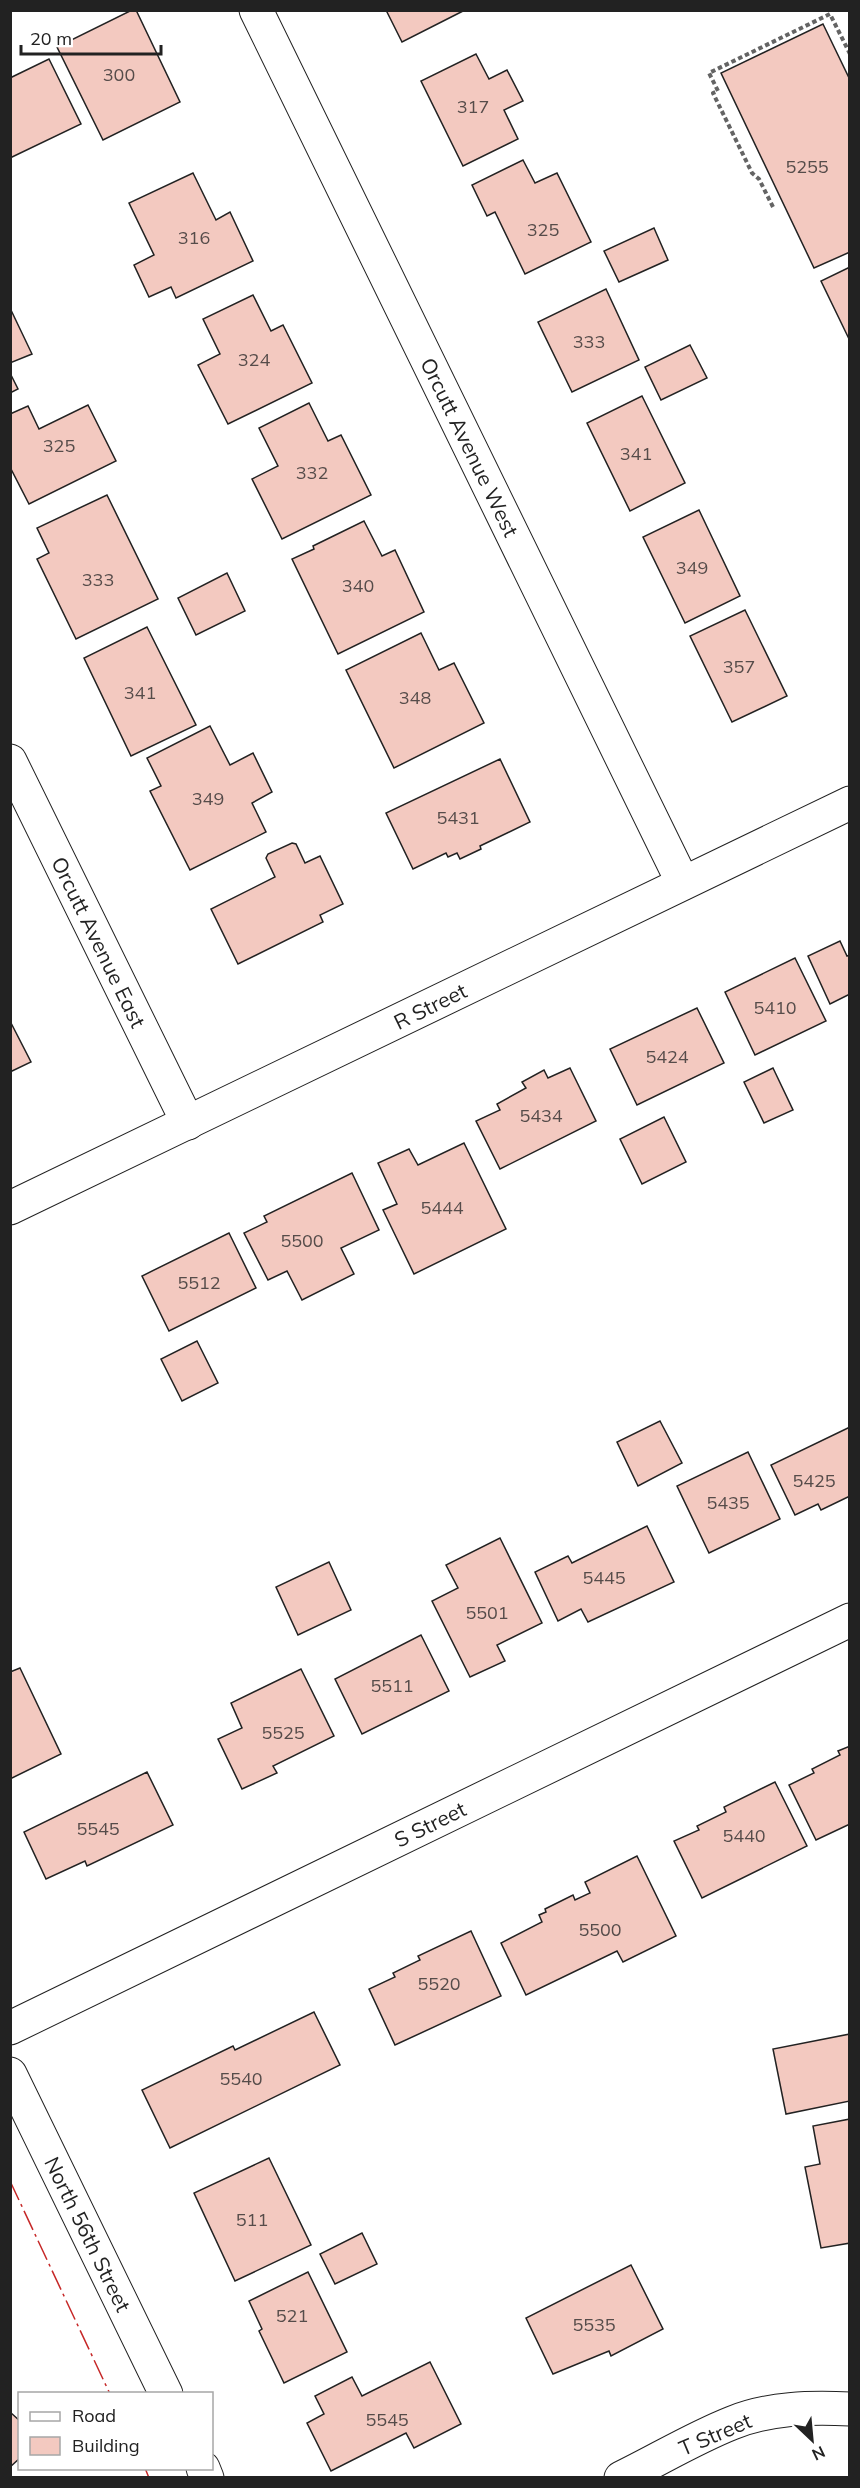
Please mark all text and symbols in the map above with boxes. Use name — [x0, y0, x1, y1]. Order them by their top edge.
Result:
scale bar — [21, 18, 160, 56]
text: 20 m — [30, 27, 72, 50]
house number: 300 — [103, 63, 135, 86]
house number: 317 — [457, 95, 489, 118]
house number: 5255 — [785, 155, 829, 178]
house number: 325 — [527, 218, 559, 241]
house number: 316 — [178, 226, 210, 249]
house number: 333 — [573, 330, 605, 353]
house number: 324 — [238, 348, 270, 371]
street label: Orcutt Avenue West — [415, 353, 525, 541]
house number: 325 — [43, 434, 75, 457]
house number: 341 — [620, 442, 652, 465]
house number: 332 — [296, 461, 328, 484]
house number: 349 — [676, 556, 708, 579]
house number: 333 — [82, 568, 114, 591]
house number: 340 — [342, 574, 374, 597]
house number: 357 — [723, 655, 755, 678]
house number: 341 — [124, 681, 156, 704]
house number: 348 — [399, 686, 431, 709]
house number: 349 — [192, 787, 224, 810]
house number: 5431 — [436, 806, 480, 829]
street label: Orcutt Avenue East — [46, 852, 152, 1032]
street label: R Street — [389, 977, 471, 1035]
house number: 5410 — [753, 996, 797, 1019]
house number: 5424 — [645, 1045, 689, 1068]
house number: 5434 — [519, 1104, 563, 1127]
house number: 5444 — [420, 1196, 464, 1219]
house number: 5500 — [280, 1229, 324, 1252]
house number: 5512 — [177, 1271, 221, 1294]
house number: 5425 — [792, 1469, 836, 1492]
house number: 5435 — [706, 1491, 750, 1514]
house number: 5445 — [582, 1566, 626, 1589]
house number: 5501 — [465, 1601, 509, 1624]
house number: 5511 — [370, 1674, 414, 1697]
house number: 5525 — [261, 1721, 305, 1744]
street label: S Street — [390, 1796, 470, 1852]
house number: 5545 — [76, 1817, 120, 1840]
house number: 5440 — [722, 1824, 766, 1847]
house number: 5500 — [578, 1918, 622, 1941]
house number: 5520 — [417, 1972, 461, 1995]
house number: 5540 — [219, 2067, 263, 2090]
street label: North 56th Street — [39, 2152, 137, 2316]
house number: 511 — [236, 2208, 268, 2231]
house number: 521 — [276, 2304, 308, 2327]
house number: 5535 — [572, 2313, 616, 2336]
legend — [18, 2392, 213, 2470]
text: Road — [72, 2404, 116, 2427]
street label: T Street — [675, 2407, 755, 2461]
house number: 5545 — [365, 2408, 409, 2431]
north arrow — [782, 2410, 842, 2470]
text: Building — [72, 2434, 140, 2457]
text: N — [809, 2442, 828, 2465]

